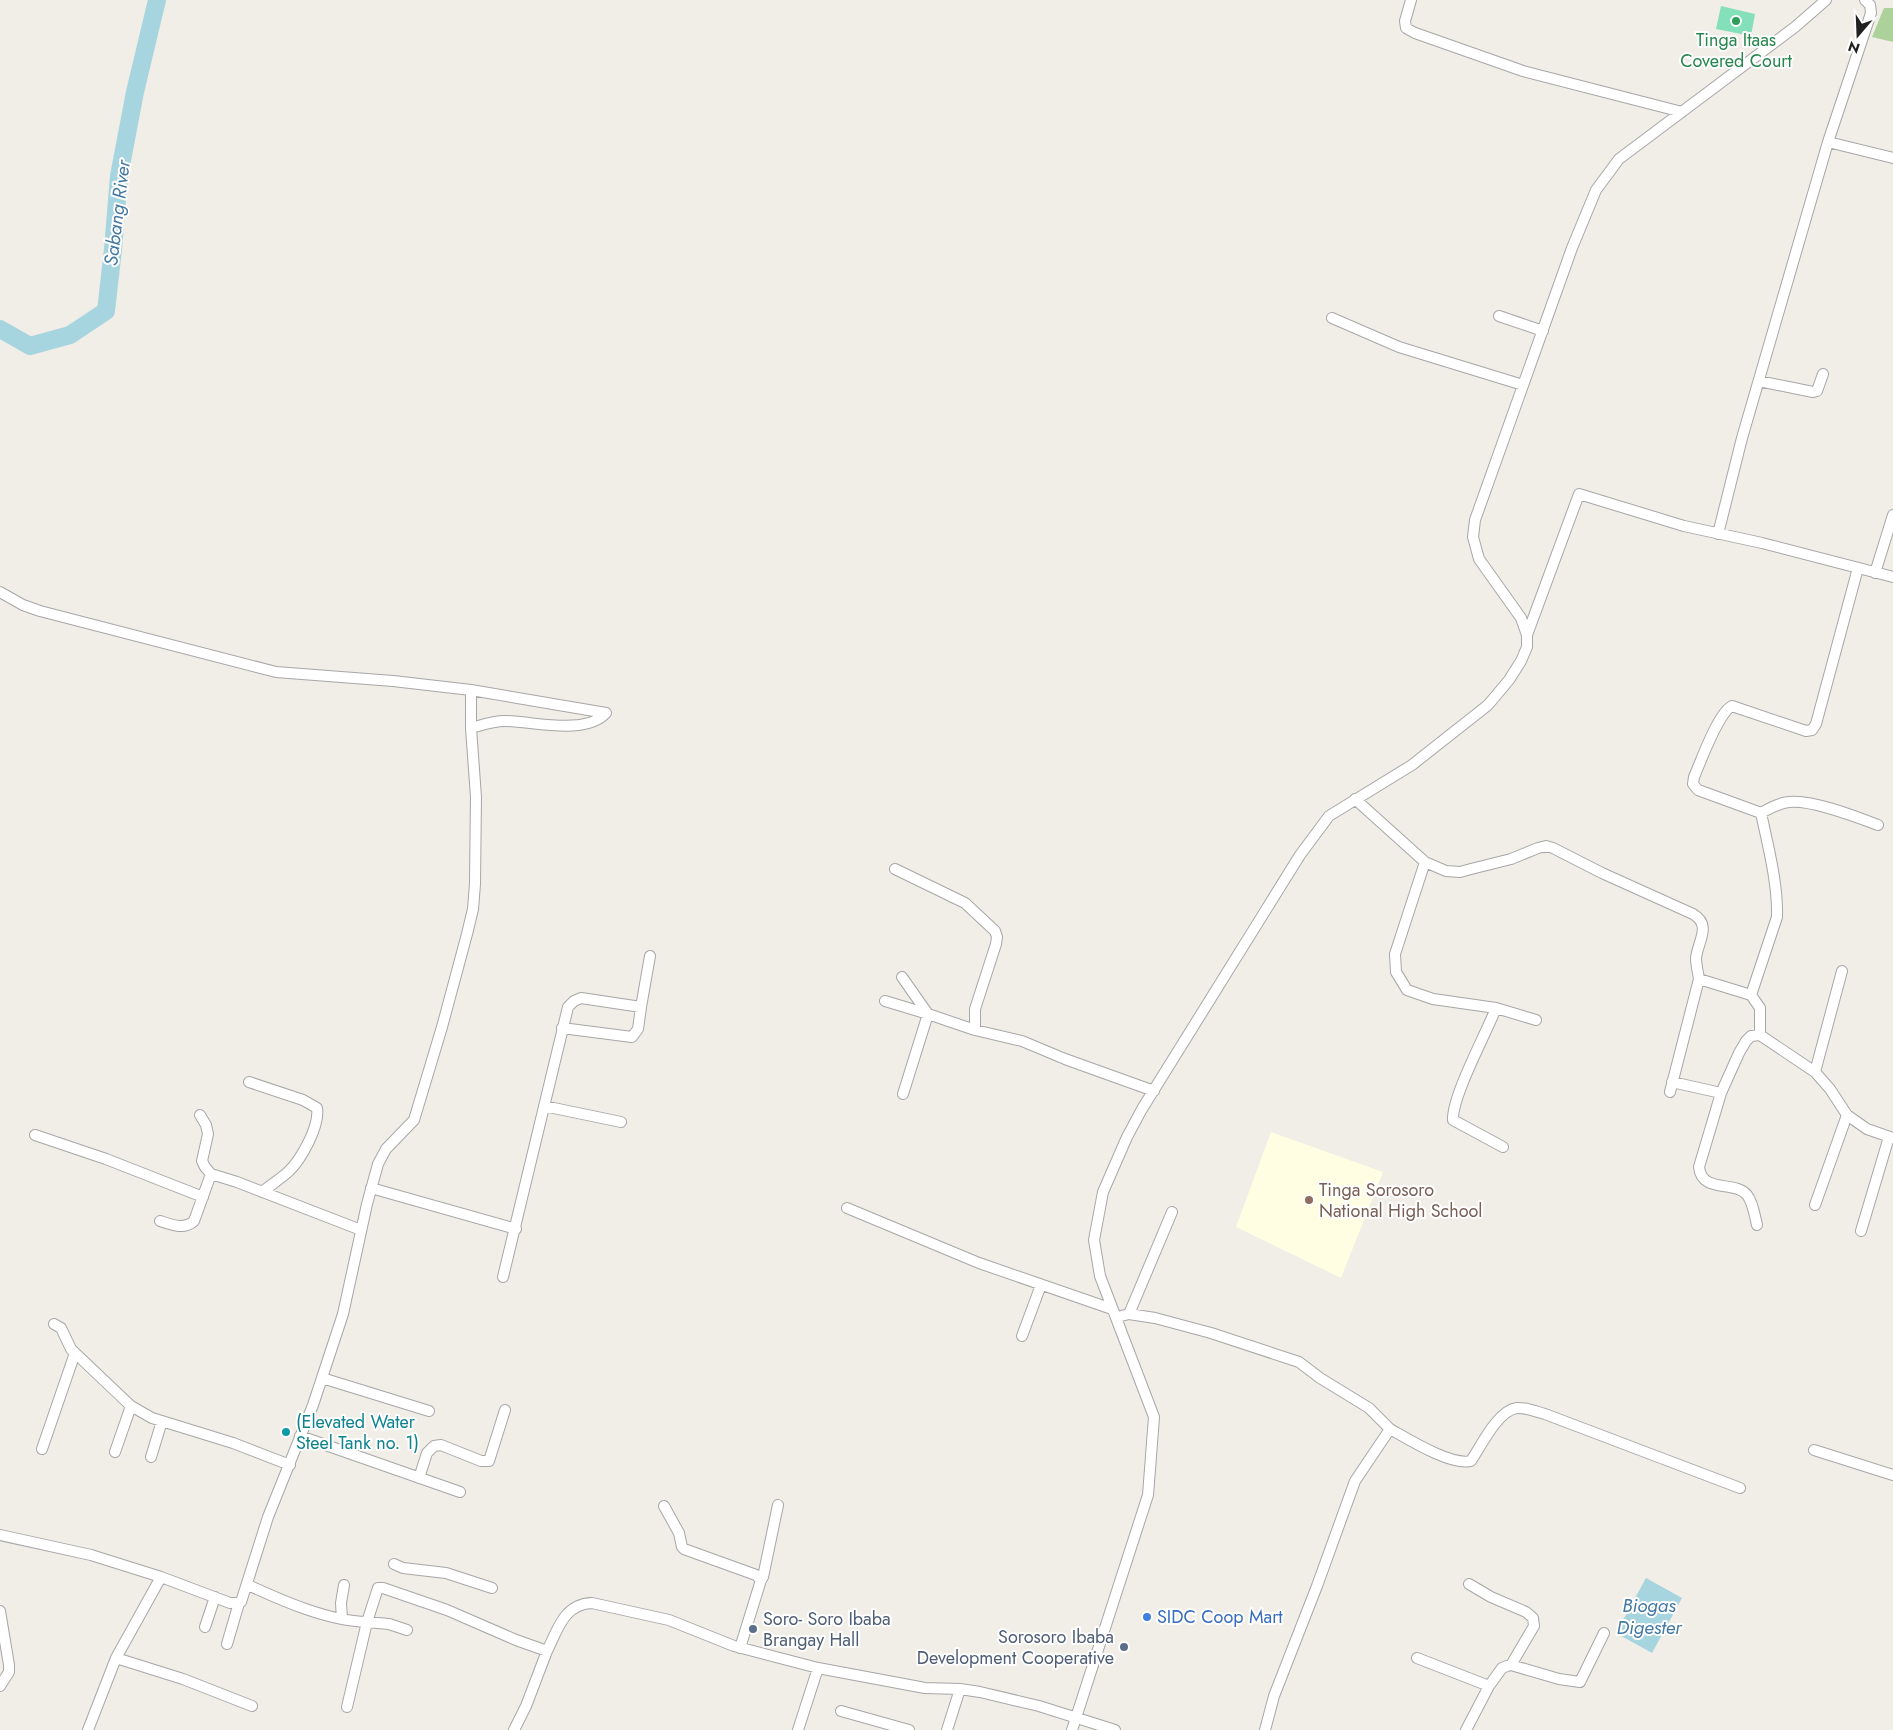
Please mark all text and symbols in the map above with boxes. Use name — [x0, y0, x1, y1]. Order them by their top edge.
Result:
north arrow — [1833, 10, 1883, 60]
marker: Tinga Itaas Covered Court — [1730, 15, 1742, 27]
place label: Tinga Itaas Covered Court — [1680, 27, 1793, 74]
text: N — [1845, 36, 1862, 59]
water label: Sabang River — [97, 157, 137, 267]
place label: Tinga Sorosoro National High School — [1319, 1177, 1482, 1224]
marker: Tinga Sorosoro National High School — [1303, 1194, 1315, 1206]
place label: (Elevated Water Steel Tank no. 1) — [296, 1409, 419, 1456]
marker: (Elevated Water Steel Tank no. 1) — [280, 1426, 292, 1438]
water label: Biogas Digester — [1616, 1592, 1683, 1641]
place label: SIDC Coop Mart — [1157, 1604, 1283, 1630]
place label: Soro- Soro Ibaba Brangay Hall — [763, 1606, 891, 1653]
marker: SIDC Coop Mart — [1141, 1611, 1153, 1623]
marker: Soro- Soro Ibaba Brangay Hall — [747, 1623, 759, 1635]
place label: Sorosoro Ibaba Development Cooperative — [917, 1624, 1114, 1671]
marker: Sorosoro Ibaba Development Cooperative — [1118, 1641, 1130, 1653]

